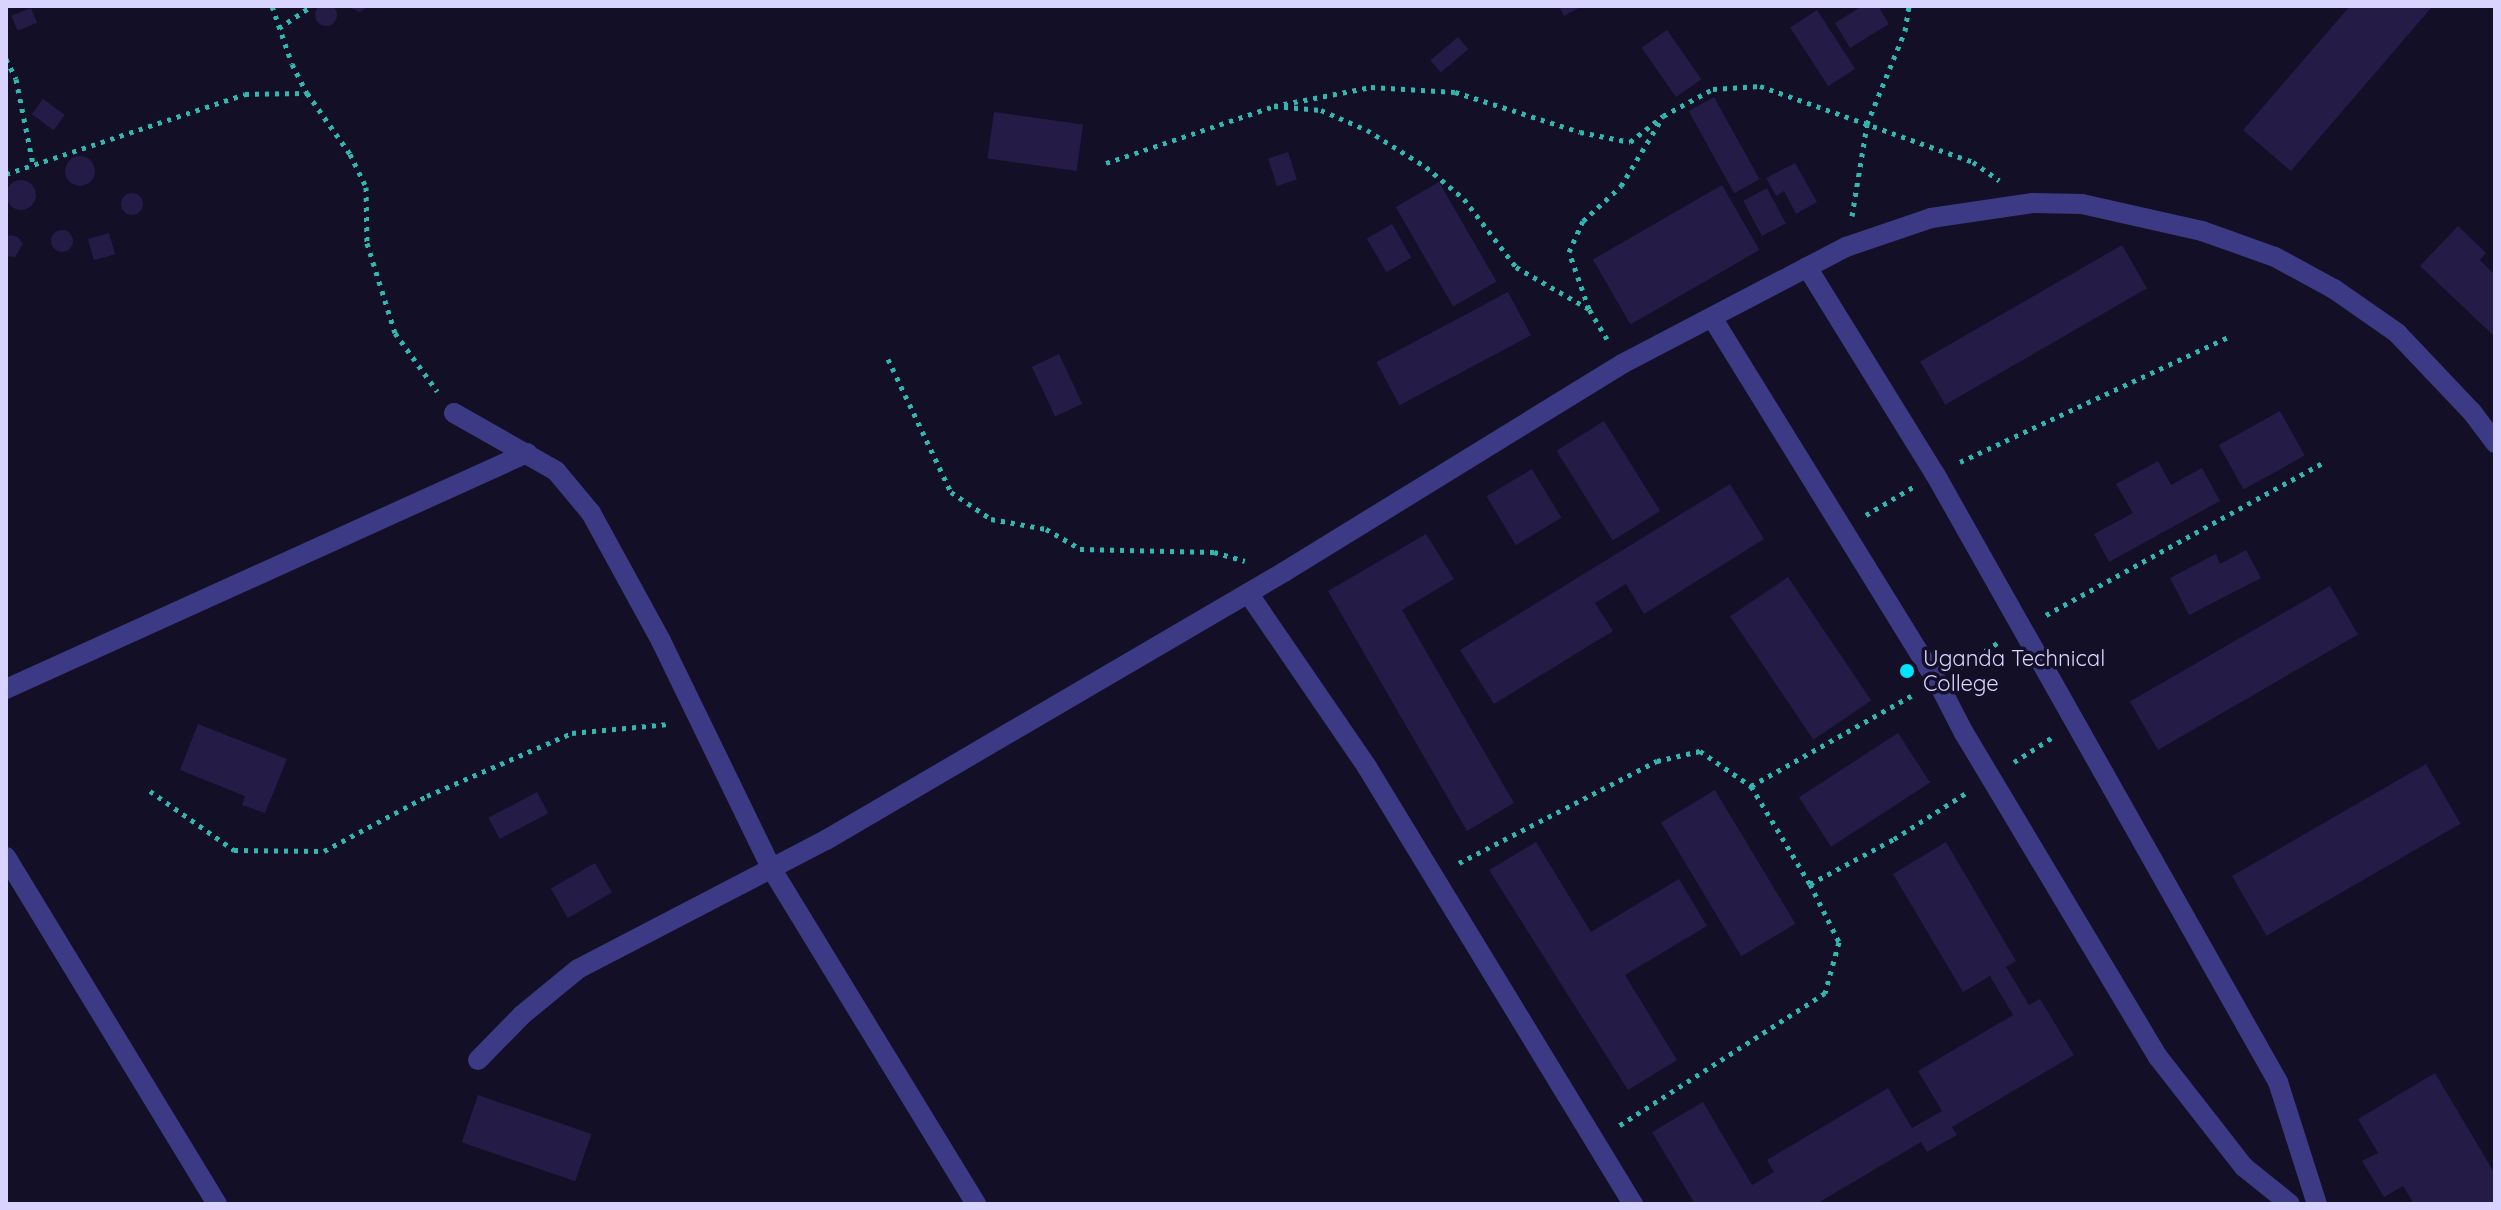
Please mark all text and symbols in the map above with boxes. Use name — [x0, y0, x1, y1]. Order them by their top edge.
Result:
place label: Uganda Technical College — [1923, 645, 2105, 696]
marker: Uganda Technical College — [1898, 662, 1916, 680]

